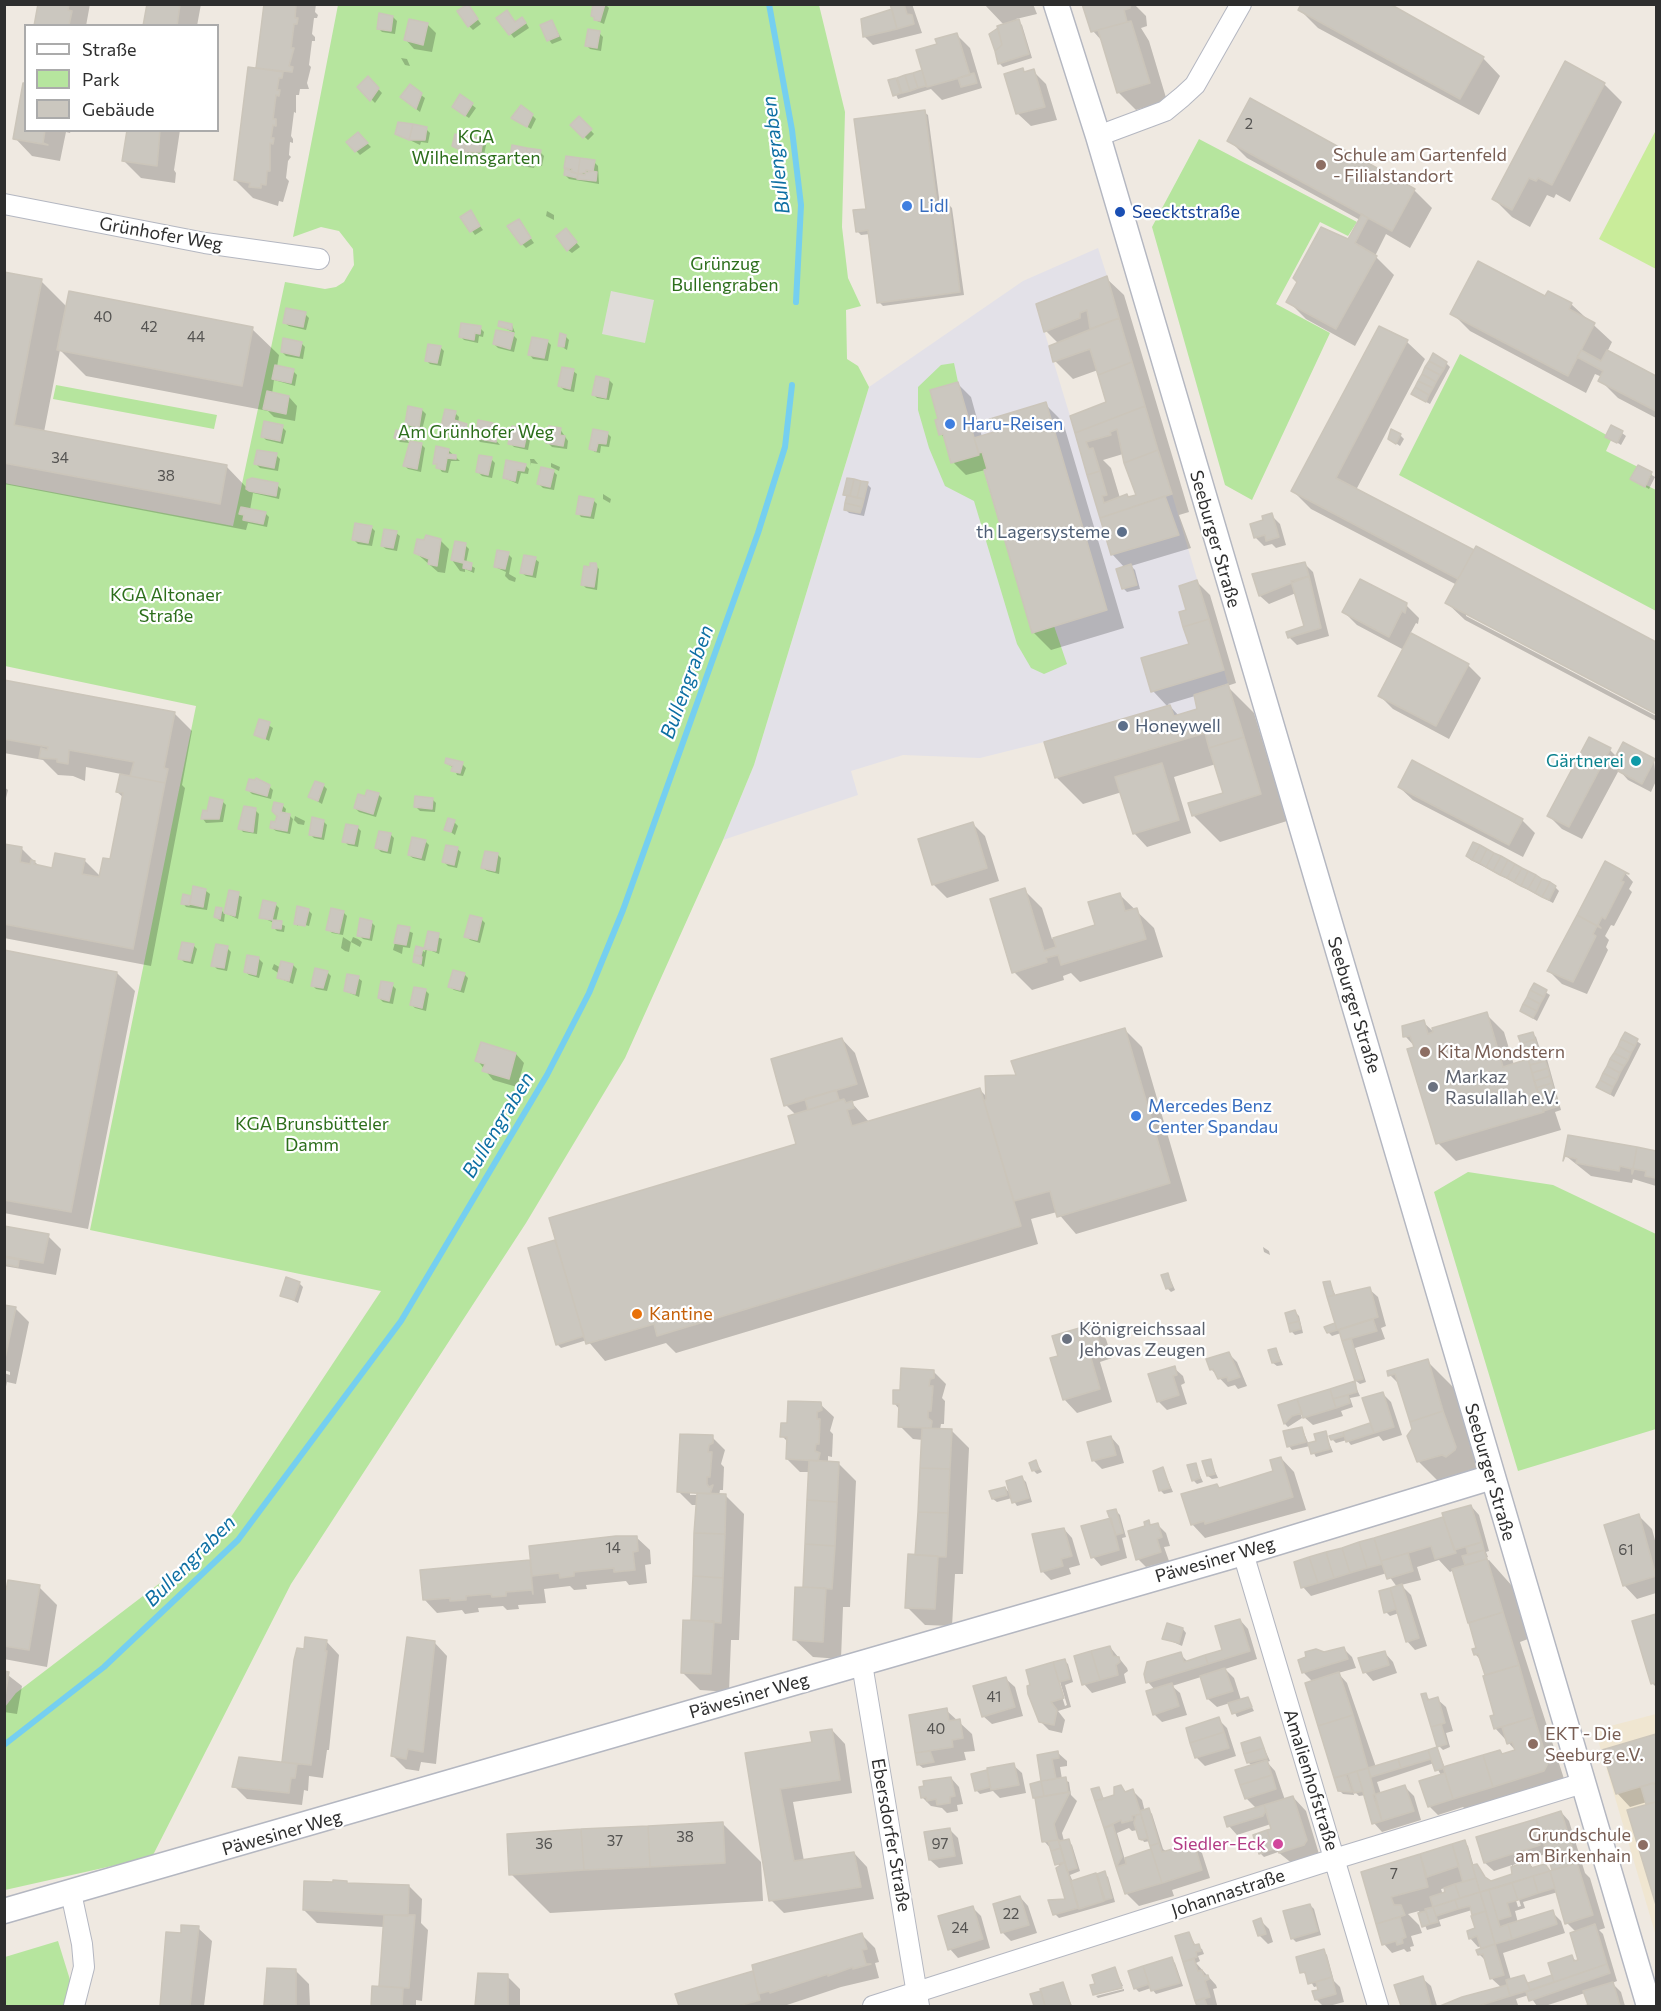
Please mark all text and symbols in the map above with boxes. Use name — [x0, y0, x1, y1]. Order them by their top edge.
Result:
legend — [24, 24, 219, 132]
text: Straße — [82, 38, 137, 60]
text: Park — [82, 68, 120, 90]
water label: Bullengraben — [757, 94, 795, 216]
text: Gebäude — [82, 98, 155, 120]
house number: 2 — [1245, 115, 1253, 133]
park label: KGA Wilhelmsgarten — [411, 126, 541, 168]
place label: Schule am Gartenfeld - Filialstandort — [1333, 144, 1507, 186]
marker: Schule am Gartenfeld - Filialstandort — [1314, 158, 1328, 172]
place label: Lidl — [919, 195, 949, 217]
marker: Lidl — [900, 199, 914, 213]
place label: Seecktstraße — [1132, 201, 1240, 223]
marker: Seecktstraße — [1113, 205, 1127, 219]
street label: Grünhofer Weg — [98, 213, 224, 255]
park label: Grünzug Bullengraben — [671, 253, 779, 296]
house number: 40 — [94, 308, 112, 326]
house number: 42 — [140, 318, 158, 336]
house number: 44 — [187, 328, 205, 346]
place label: Haru-Reisen — [962, 413, 1063, 435]
marker: Haru-Reisen — [943, 417, 957, 431]
park label: Am Grünhofer Weg — [398, 421, 554, 443]
house number: 34 — [51, 449, 69, 467]
house number: 38 — [157, 467, 175, 485]
street label: Seeburger Straße — [1185, 468, 1245, 610]
place label: th Lagersysteme — [976, 521, 1110, 543]
marker: th Lagersysteme — [1115, 525, 1129, 539]
park label: KGA Altonaer Straße — [110, 584, 222, 626]
water label: Bullengraben — [655, 622, 719, 742]
place label: Honeywell — [1135, 715, 1221, 737]
marker: Honeywell — [1116, 719, 1130, 733]
place label: Gärtnerei — [1546, 750, 1624, 772]
marker: Gärtnerei — [1629, 754, 1643, 768]
street label: Seeburger Straße — [1323, 934, 1385, 1076]
place label: Kita Mondstern — [1437, 1041, 1565, 1063]
marker: Kita Mondstern — [1418, 1045, 1432, 1059]
place label: Markaz Rasulallah e.V. — [1445, 1066, 1559, 1108]
water label: Bullengraben — [457, 1068, 539, 1182]
marker: Markaz Rasulallah e.V. — [1426, 1080, 1440, 1094]
place label: Mercedes Benz Center Spandau — [1148, 1095, 1278, 1138]
marker: Mercedes Benz Center Spandau — [1129, 1109, 1143, 1123]
park label: KGA Brunsbütteler Damm — [235, 1113, 389, 1156]
place label: Kantine — [649, 1303, 713, 1325]
marker: Kantine — [630, 1307, 644, 1321]
place label: Königreichssaal Jehovas Zeugen — [1079, 1318, 1206, 1360]
marker: Königreichssaal Jehovas Zeugen — [1060, 1332, 1074, 1346]
street label: Seeburger Straße — [1460, 1401, 1520, 1543]
water label: Bullengraben — [139, 1510, 241, 1612]
street label: Päwesiner Weg — [1153, 1533, 1277, 1587]
house number: 14 — [605, 1539, 621, 1557]
house number: 61 — [1618, 1541, 1634, 1559]
street label: Päwesiner Weg — [687, 1669, 811, 1723]
house number: 41 — [987, 1688, 1001, 1706]
street label: Amalienhofstraße — [1279, 1707, 1343, 1853]
house number: 40 — [927, 1720, 945, 1738]
place label: EKT - Die Seeburg e.V. — [1545, 1723, 1644, 1766]
marker: EKT - Die Seeburg e.V. — [1526, 1737, 1540, 1751]
street label: Ebersdorfer Straße — [867, 1756, 915, 1914]
street label: Päwesiner Weg — [220, 1806, 344, 1860]
place label: Grundschule am Birkenhain — [1515, 1824, 1631, 1866]
house number: 38 — [676, 1828, 694, 1846]
house number: 37 — [607, 1832, 623, 1850]
place label: Siedler-Eck — [1173, 1833, 1266, 1855]
house number: 36 — [535, 1835, 553, 1853]
house number: 97 — [932, 1835, 948, 1853]
marker: Siedler-Eck — [1271, 1837, 1285, 1851]
marker: Grundschule am Birkenhain — [1636, 1838, 1650, 1852]
street label: Johannastraße — [1168, 1864, 1288, 1922]
house number: 7 — [1390, 1865, 1398, 1883]
house number: 22 — [1003, 1905, 1019, 1923]
house number: 24 — [951, 1919, 969, 1937]

